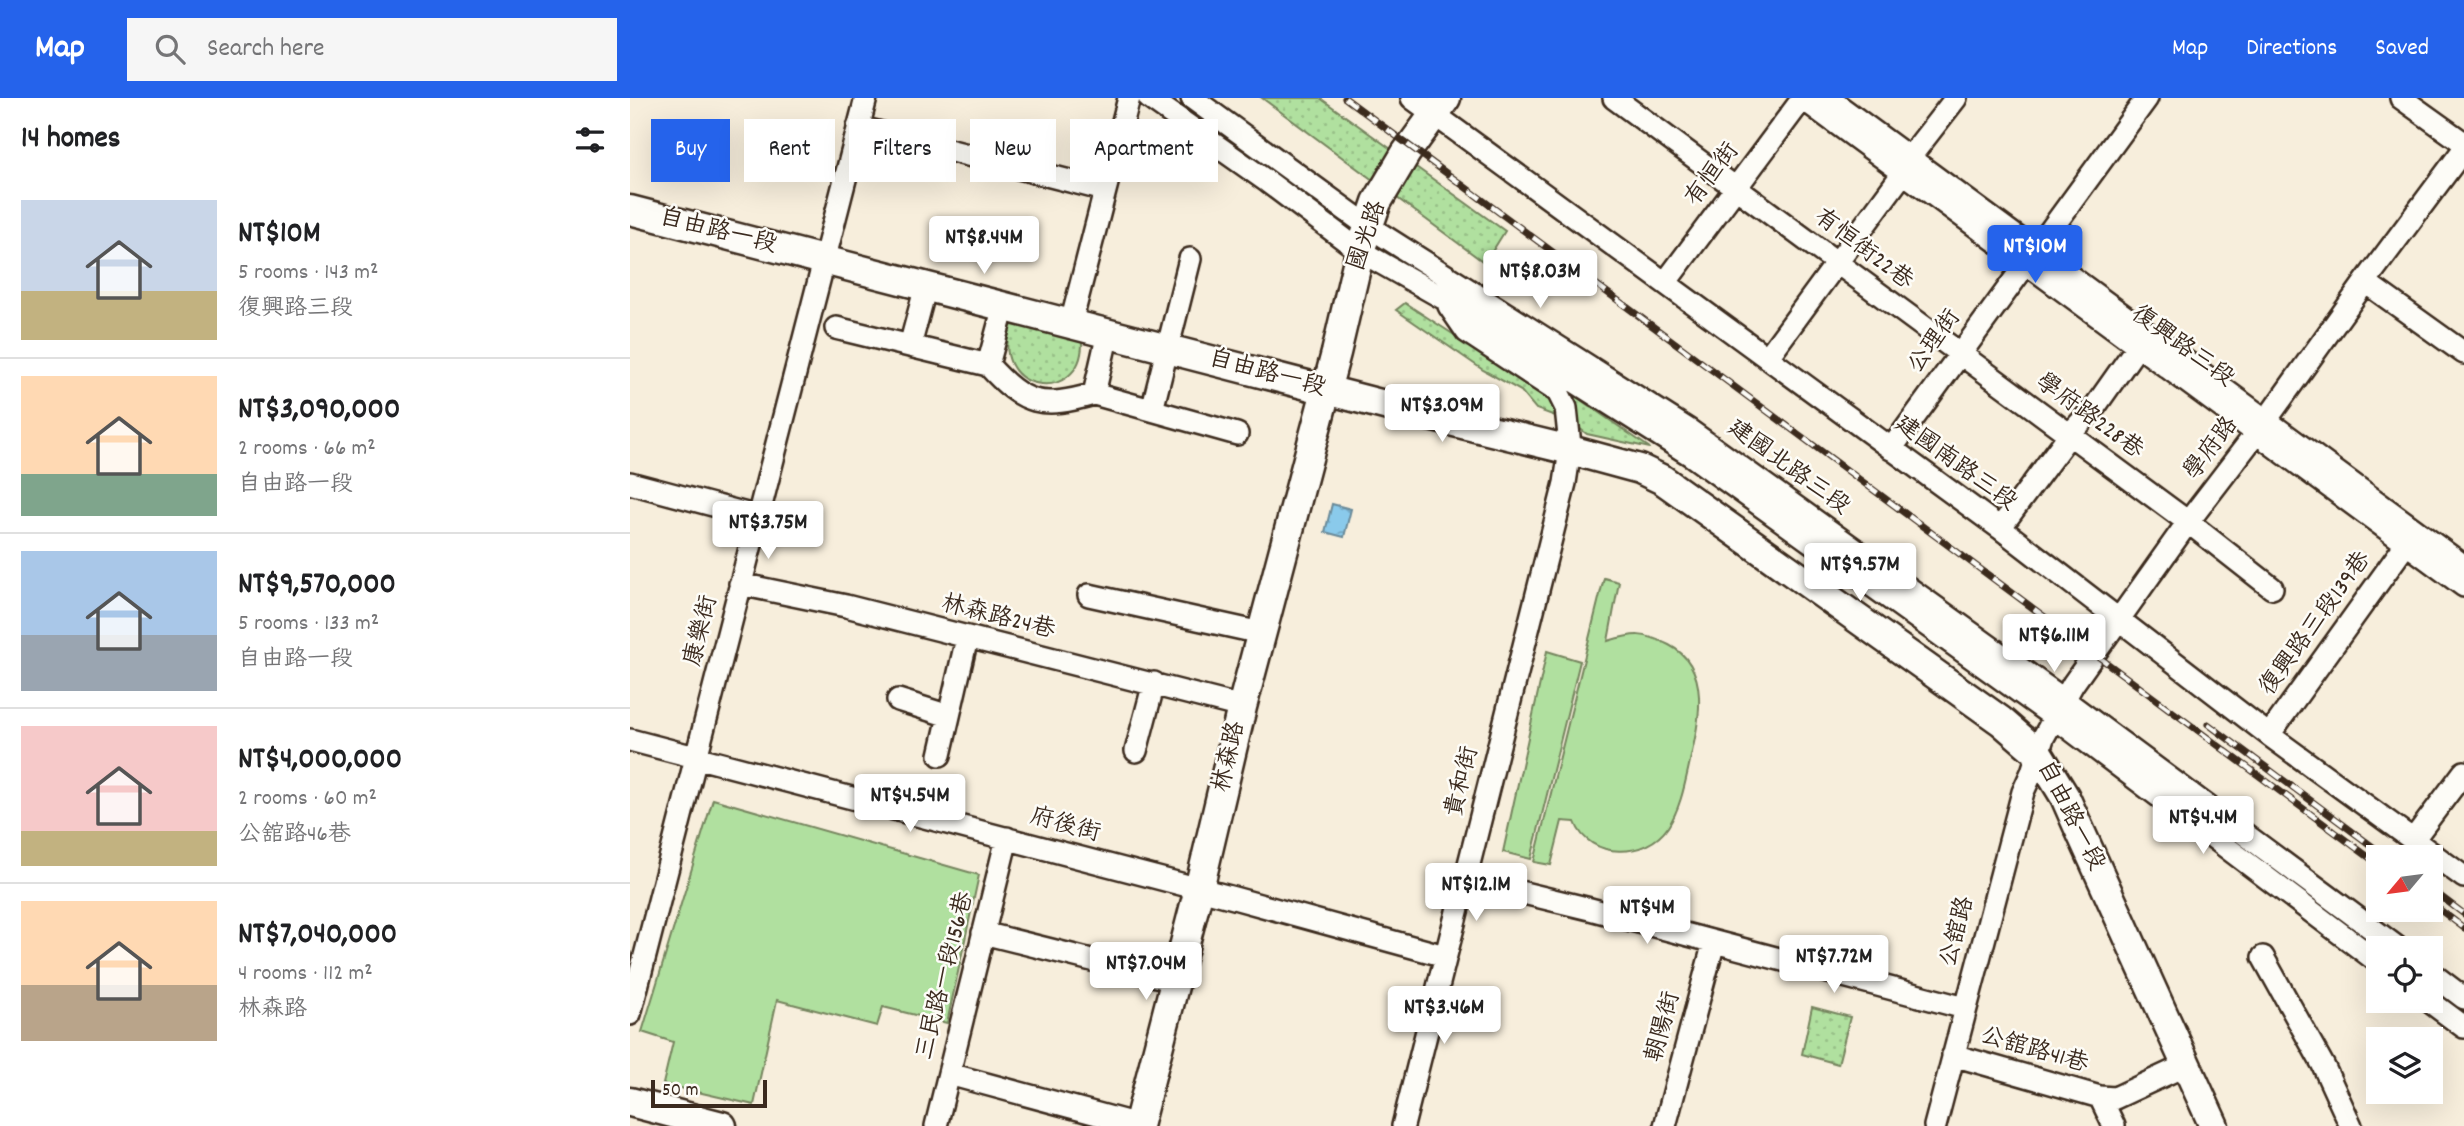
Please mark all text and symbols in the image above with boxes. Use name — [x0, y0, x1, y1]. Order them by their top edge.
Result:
search box — [127, 18, 617, 81]
text: Map — [35, 26, 85, 73]
icon: search — [151, 30, 189, 68]
text: Search here — [207, 31, 325, 68]
text: Map — [2172, 32, 2208, 66]
text: Directions — [2246, 32, 2337, 66]
text: Saved — [2375, 32, 2429, 66]
text: 14 homes — [21, 119, 120, 162]
chip: Buy — [651, 119, 730, 182]
chip: Rent — [744, 119, 835, 182]
chip: Filters — [849, 119, 956, 182]
chip: New — [970, 119, 1056, 182]
chip: Apartment — [1070, 119, 1218, 182]
icon: filters — [571, 121, 609, 159]
street label: 有恒街 — [1678, 136, 1748, 214]
street label: 國光路 — [1340, 196, 1396, 276]
street label: 自由路一段 — [656, 201, 780, 263]
street label: 有恒街22巷 — [1806, 201, 1920, 299]
text: NT$10M — [238, 214, 321, 257]
pin: NT$8.44M — [912, 216, 1056, 276]
text: NT$8.44M — [945, 222, 1023, 255]
pin: NT$10M — [1978, 226, 2092, 285]
icon: home — [77, 228, 161, 312]
text: NT$10M — [2003, 231, 2067, 264]
pin: NT$8.03M — [1468, 250, 1612, 310]
text: NT$8.03M — [1499, 256, 1581, 289]
text: 5 rooms · 143 m² — [238, 257, 378, 290]
text: 復興路三段 — [238, 293, 353, 326]
street label: 復興路三段 — [2123, 298, 2241, 396]
street label: 公理街 — [1900, 303, 1970, 381]
street label: 自由路一段 — [1205, 342, 1329, 406]
street label: 學府路228巷 — [2028, 366, 2150, 468]
pin: NT$3.09M — [1370, 384, 1514, 444]
text: NT$3,090,000 — [238, 390, 400, 433]
text: NT$3.09M — [1401, 390, 1483, 423]
icon: home — [77, 404, 161, 488]
street label: 建國南路三段 — [1887, 408, 2023, 520]
street label: 學府路 — [2177, 410, 2247, 488]
street label: 建國北路三段 — [1720, 412, 1856, 524]
text: 2 rooms · 66 m² — [238, 433, 376, 466]
text: 自由路一段 — [238, 469, 353, 502]
pin: NT$3.75M — [696, 502, 840, 561]
text: NT$3.75M — [728, 507, 808, 540]
pin: NT$9.57M — [1788, 544, 1932, 603]
street label: 復興路三段139巷 — [2252, 545, 2380, 703]
text: NT$9.57M — [1820, 549, 1900, 582]
text: NT$9,570,000 — [238, 565, 396, 608]
icon: home — [77, 579, 161, 663]
street label: 林森路24巷 — [937, 587, 1059, 649]
street label: 康樂街 — [677, 592, 727, 670]
text: 5 rooms · 133 m² — [238, 608, 379, 641]
pin: NT$6.11M — [1982, 614, 2126, 674]
text: NT$6.11M — [2019, 620, 2089, 653]
text: 自由路一段 — [238, 644, 353, 677]
street label: 林森路 — [1205, 718, 1255, 796]
text: NT$4,000,000 — [238, 740, 402, 783]
street label: 貴和街 — [1438, 743, 1488, 821]
icon: home — [77, 754, 161, 838]
street label: 自由路一段 — [2028, 755, 2112, 877]
pin: NT$4.54M — [838, 774, 982, 834]
text: NT$4.54M — [870, 780, 950, 813]
text: 2 rooms · 60 m² — [238, 783, 377, 816]
pin: NT$4.4M — [2138, 796, 2268, 856]
street label: 府後街 — [1026, 800, 1104, 852]
text: NT$4.4M — [2169, 802, 2237, 835]
text: 公舘路46巷 — [238, 819, 351, 852]
north arrow — [2366, 845, 2443, 922]
map controls — [2366, 845, 2443, 1104]
pin: NT$12.1M — [1404, 864, 1548, 923]
text: NT$12.1M — [1441, 869, 1511, 902]
pin: NT$4M — [1598, 886, 1696, 946]
street label: 三民路一段156巷 — [909, 888, 983, 1064]
text: NT$4M — [1619, 892, 1675, 925]
street label: 公舘路 — [1932, 893, 1984, 971]
text: NT$7,040,000 — [238, 915, 397, 958]
icon: home — [77, 929, 161, 1013]
pin: NT$7.72M — [1762, 936, 1906, 995]
button: locate — [2366, 936, 2443, 1013]
text: NT$7.72M — [1795, 941, 1873, 974]
pin: NT$7.04M — [1074, 942, 1218, 1002]
text: NT$7.04M — [1106, 948, 1186, 981]
text: 4 rooms · 112 m² — [238, 958, 373, 991]
pin: NT$3.46M — [1372, 986, 1516, 1046]
street label: 朝陽街 — [1638, 988, 1690, 1066]
text: NT$3.46M — [1404, 992, 1484, 1025]
text: 林森路 — [238, 994, 307, 1027]
street label: 公舘路41巷 — [1976, 1019, 2092, 1083]
button: layers — [2366, 1027, 2443, 1104]
scale bar — [651, 1077, 766, 1109]
text: 50 m — [662, 1078, 699, 1105]

